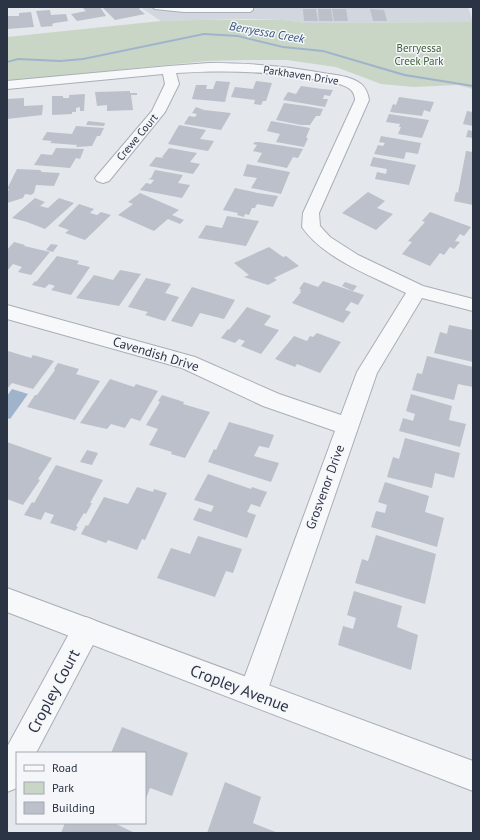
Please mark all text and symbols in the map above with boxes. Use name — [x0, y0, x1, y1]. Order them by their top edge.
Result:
water label: Berryessa Creek — [228, 18, 306, 46]
park label: Berryessa Creek Park — [395, 41, 444, 68]
street label: Parkhaven Drive — [262, 62, 340, 88]
street label: Crewe Court — [113, 110, 161, 163]
street label: Cavendish Drive — [111, 333, 201, 375]
street label: Grosvenor Drive — [302, 442, 348, 532]
street label: Cropley Court — [23, 645, 84, 736]
street label: Cropley Avenue — [188, 660, 292, 716]
legend — [16, 752, 146, 824]
text: Road — [52, 760, 77, 775]
text: Park — [52, 780, 74, 795]
text: Building — [52, 800, 95, 815]

